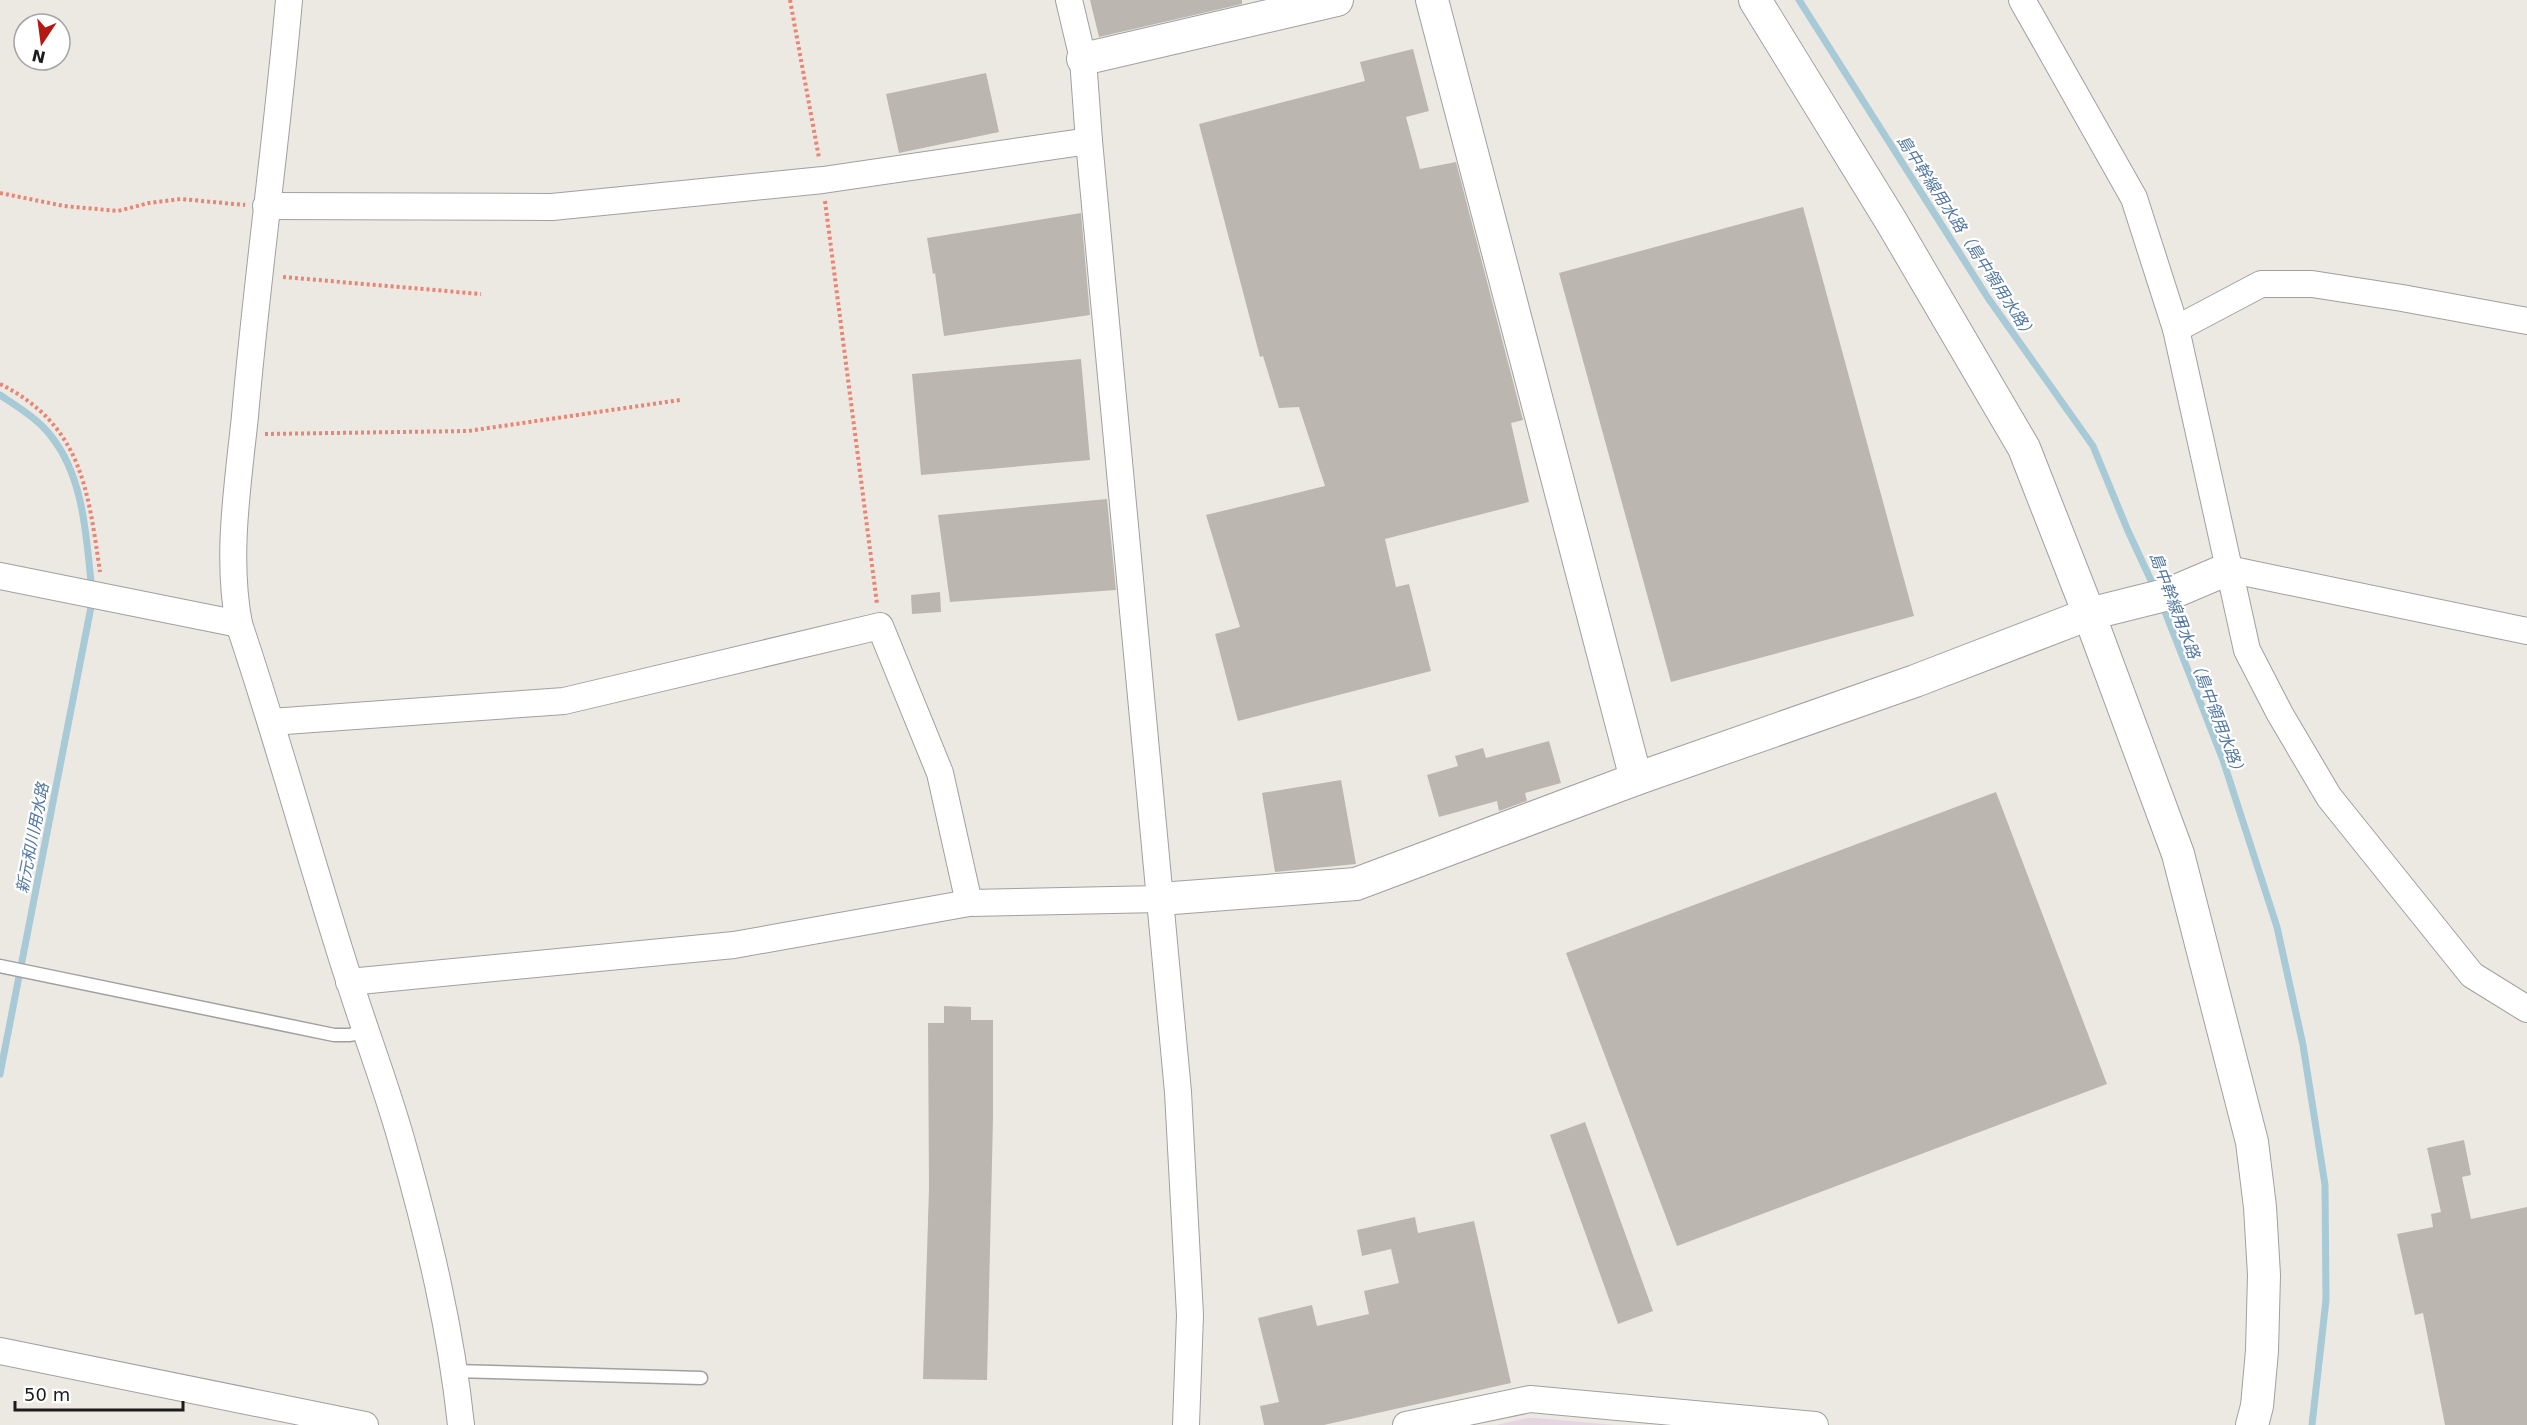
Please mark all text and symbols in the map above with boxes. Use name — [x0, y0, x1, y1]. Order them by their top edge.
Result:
north arrow — [12, 12, 72, 72]
text: N — [30, 45, 47, 67]
water label: 島中幹線用水路（島中領用水路） — [1893, 131, 2040, 343]
water label: 島中幹線用水路（島中領用水路） — [2146, 550, 2249, 781]
water label: 新元和川用水路 — [12, 779, 53, 895]
scale bar — [15, 1374, 183, 1412]
text: 50 m — [24, 1384, 70, 1405]

